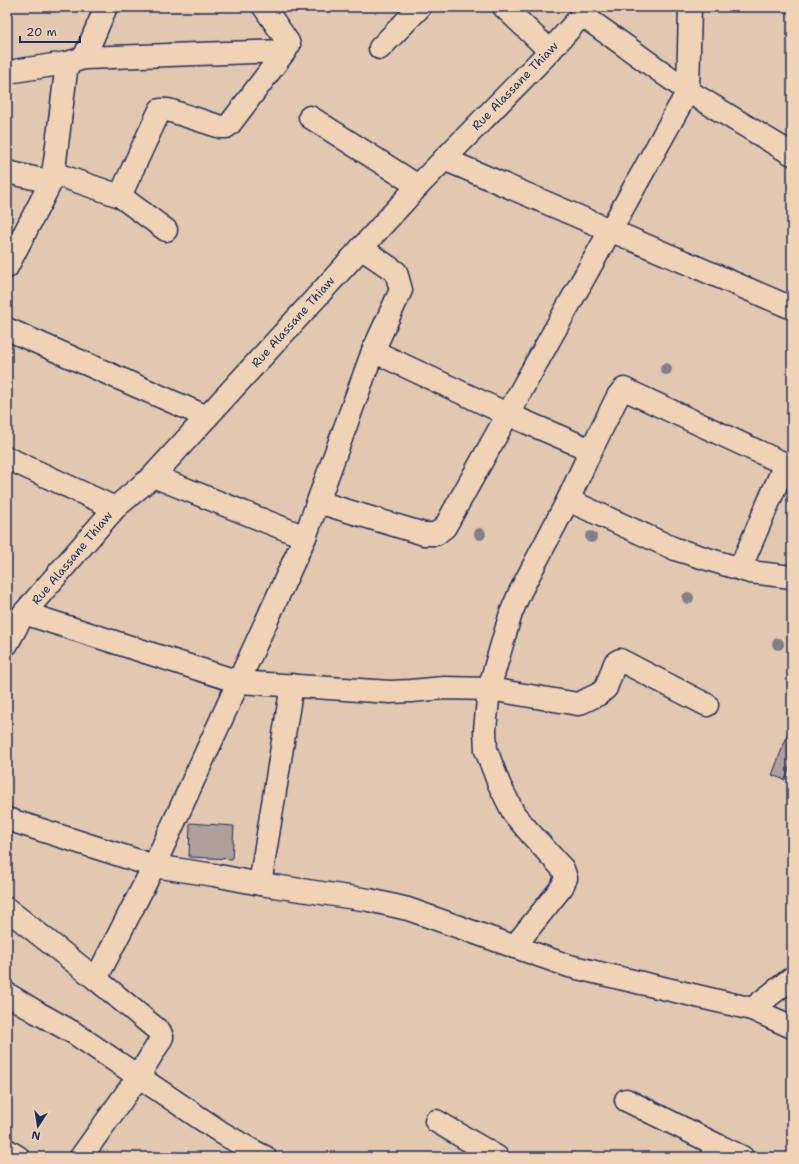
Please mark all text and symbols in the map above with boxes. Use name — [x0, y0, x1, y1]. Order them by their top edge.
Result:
scale bar — [20, 18, 80, 44]
text: 20 m — [26, 24, 57, 40]
street label: Rue Alassane Thiaw — [468, 38, 562, 134]
street label: Rue Alassane Thiaw — [248, 273, 339, 371]
street label: Rue Alassane Thiaw — [28, 507, 116, 608]
north arrow — [18, 1106, 58, 1146]
text: N — [30, 1127, 42, 1144]

